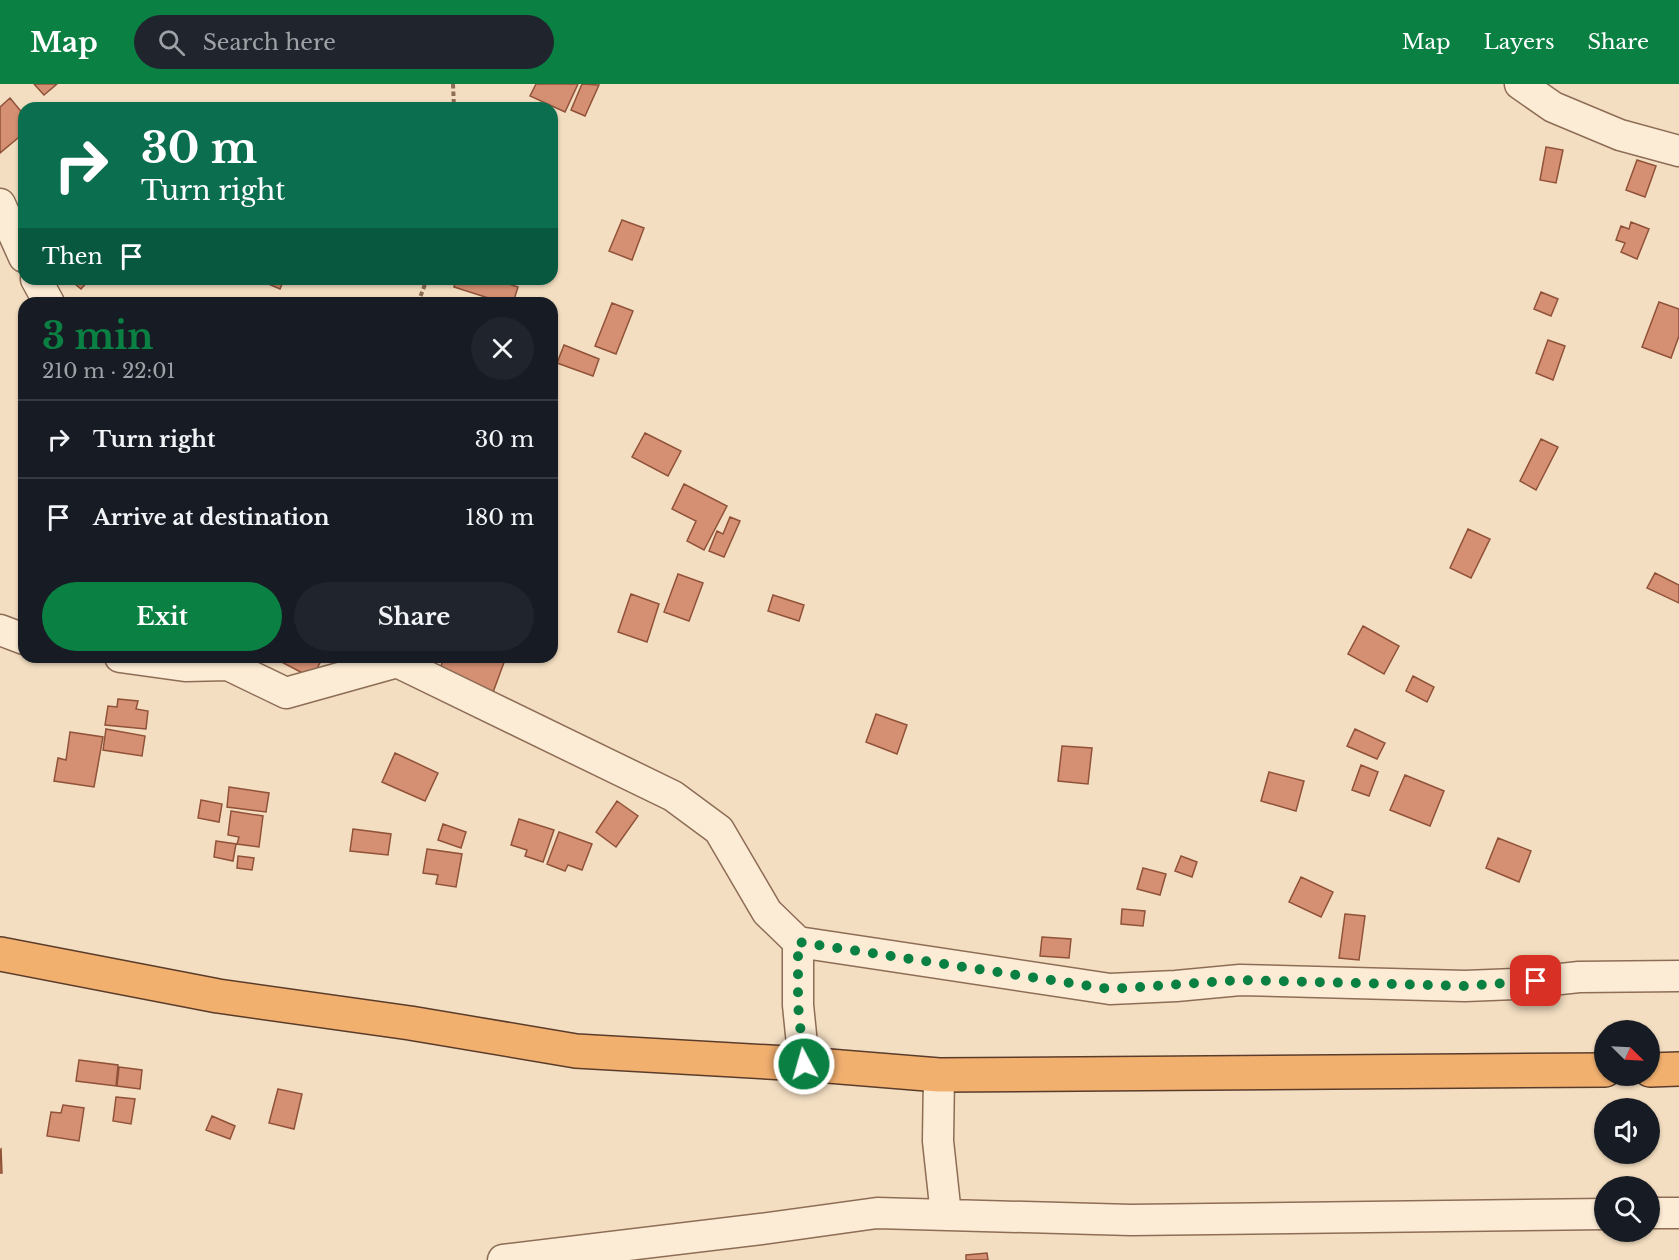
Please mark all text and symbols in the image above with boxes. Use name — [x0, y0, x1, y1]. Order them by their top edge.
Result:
search box — [134, 15, 554, 69]
text: Map — [30, 25, 98, 60]
icon: search — [155, 26, 188, 59]
text: Search here — [203, 29, 336, 56]
text: Map — [1402, 29, 1451, 55]
text: Layers — [1484, 29, 1555, 55]
text: Share — [1588, 29, 1649, 55]
text: 30 m — [141, 122, 257, 174]
icon: right — [42, 126, 120, 204]
text: Turn right — [141, 174, 285, 207]
icon: arrive — [115, 240, 148, 273]
text: Then — [42, 243, 103, 270]
text: 3 min — [42, 314, 154, 359]
button: close — [471, 317, 534, 380]
text: 210 m · 22:01 — [42, 359, 175, 383]
icon: right — [42, 423, 75, 456]
text: Turn right — [93, 426, 215, 453]
text: 30 m — [475, 426, 534, 453]
icon: arrive — [42, 501, 75, 534]
text: Arrive at destination — [93, 504, 330, 531]
text: 180 m — [465, 504, 534, 531]
button: Exit — [42, 582, 282, 651]
button: Share — [294, 582, 534, 651]
pin — [1510, 955, 1561, 1006]
icon: arrive — [1519, 964, 1552, 997]
north arrow — [1594, 1020, 1660, 1086]
map controls — [1594, 1020, 1660, 1242]
position arrow — [772, 1032, 836, 1096]
button: sound — [1594, 1098, 1660, 1164]
button: search — [1594, 1176, 1660, 1242]

